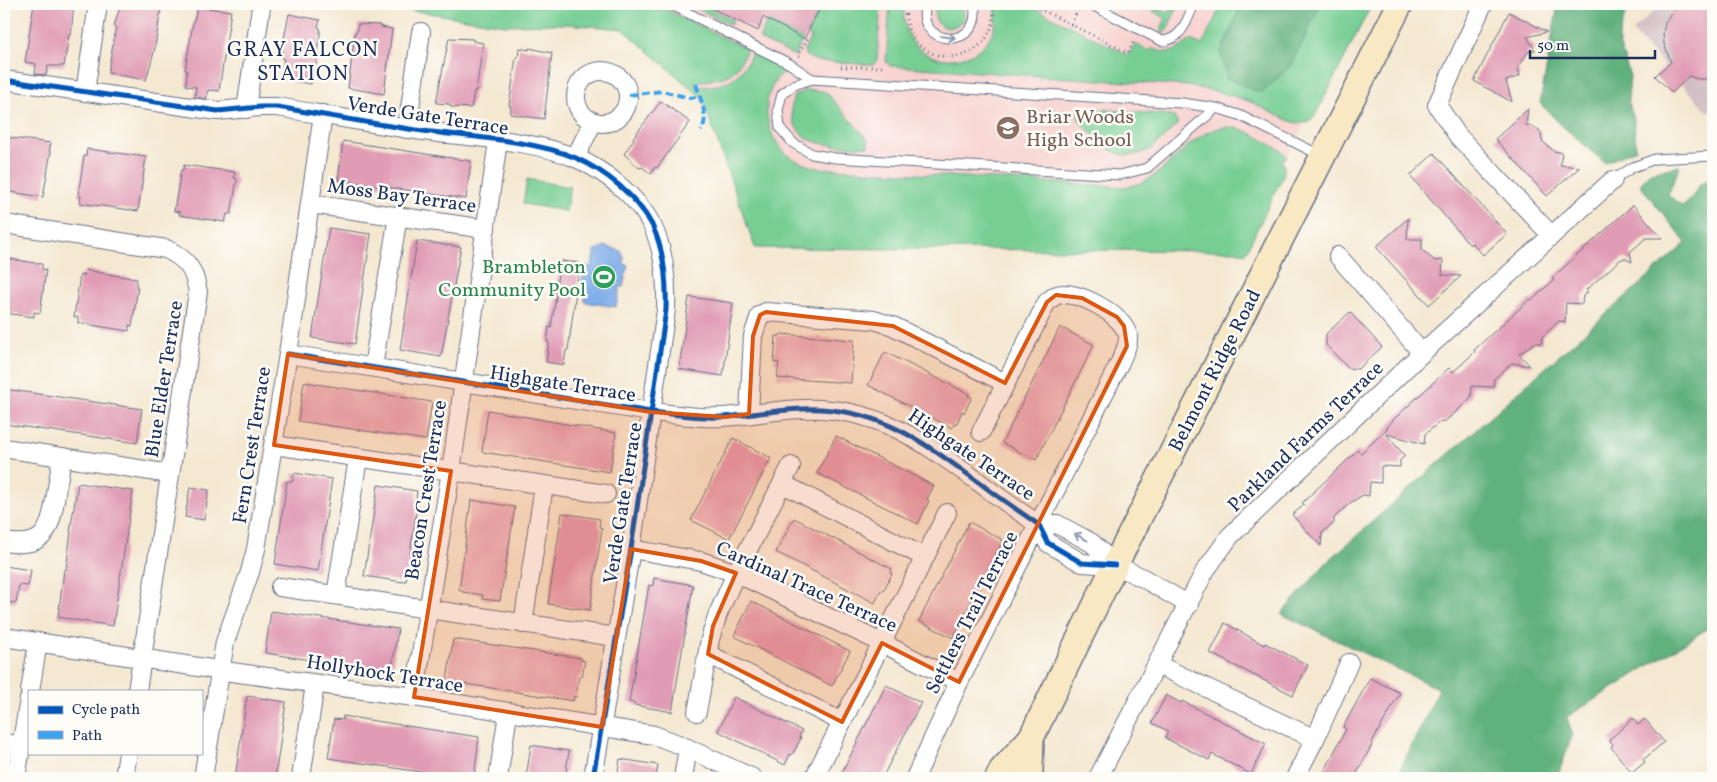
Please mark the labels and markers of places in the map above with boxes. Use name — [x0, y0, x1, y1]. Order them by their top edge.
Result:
place label: Briar Woods High School — [1026, 104, 1134, 155]
school or university icon: Briar Woods High School — [995, 115, 1021, 141]
place label: Brambleton Community Pool — [438, 254, 586, 305]
sports icon: Brambleton Community Pool — [591, 264, 617, 290]

